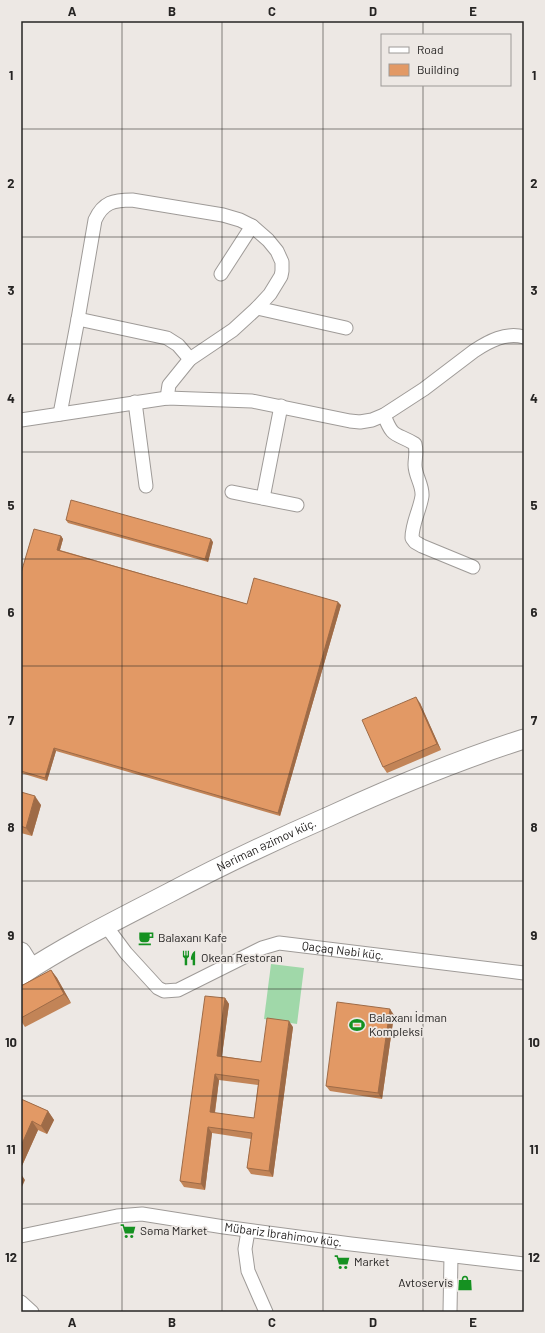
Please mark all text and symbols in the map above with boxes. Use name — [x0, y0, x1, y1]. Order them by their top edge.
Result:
text: A — [68, 3, 77, 19]
text: B — [168, 3, 176, 19]
text: C — [268, 3, 276, 19]
text: D — [369, 3, 377, 19]
text: E — [469, 3, 477, 19]
legend — [381, 34, 511, 86]
text: Road — [417, 42, 444, 56]
text: Building — [417, 62, 459, 76]
text: 1 — [9, 67, 13, 83]
text: 1 — [532, 67, 536, 83]
text: 2 — [7, 175, 15, 191]
text: 2 — [530, 175, 538, 191]
text: 3 — [7, 282, 15, 298]
text: 3 — [530, 282, 538, 298]
text: 4 — [7, 390, 15, 406]
text: 4 — [530, 390, 538, 406]
text: 5 — [7, 497, 15, 513]
text: 5 — [530, 497, 538, 513]
text: 6 — [8, 604, 15, 620]
text: 6 — [531, 604, 538, 620]
text: 7 — [8, 712, 15, 728]
text: 7 — [531, 712, 538, 728]
street label: Nəriman Əzimov küç. — [214, 815, 318, 874]
text: 8 — [7, 819, 15, 835]
text: 8 — [530, 819, 538, 835]
text: 9 — [8, 927, 15, 943]
text: 9 — [531, 927, 538, 943]
cafe icon: Balaxanı Kafe — [137, 929, 155, 947]
place label: Balaxanı Kafe — [158, 930, 227, 944]
street label: Qaçaq Nəbi küç. — [301, 938, 385, 962]
restaurant icon: Okean Restoran — [180, 949, 198, 967]
place label: Okean Restoran — [201, 950, 283, 964]
place label: Balaxanı İdman Kompleksi — [369, 1010, 447, 1038]
sports icon: Balaxanı İdman Kompleksi — [348, 1016, 366, 1034]
text: 10 — [5, 1034, 17, 1050]
text: 10 — [528, 1034, 540, 1050]
text: 11 — [6, 1141, 16, 1157]
text: 11 — [529, 1141, 539, 1157]
street label: Mübariz İbrahimov küç. — [224, 1219, 343, 1249]
supermarket icon: Səma Market — [119, 1222, 137, 1240]
place label: Səma Market — [140, 1223, 207, 1237]
text: 12 — [5, 1249, 17, 1265]
text: 12 — [528, 1249, 540, 1265]
supermarket icon: Market — [333, 1253, 351, 1271]
place label: Market — [354, 1254, 390, 1268]
shop icon: Avtoservis — [456, 1274, 474, 1292]
place label: Avtoservis — [398, 1275, 453, 1289]
text: A — [68, 1314, 77, 1330]
text: B — [168, 1314, 176, 1330]
text: C — [268, 1314, 276, 1330]
text: D — [369, 1314, 377, 1330]
text: E — [469, 1314, 477, 1330]

